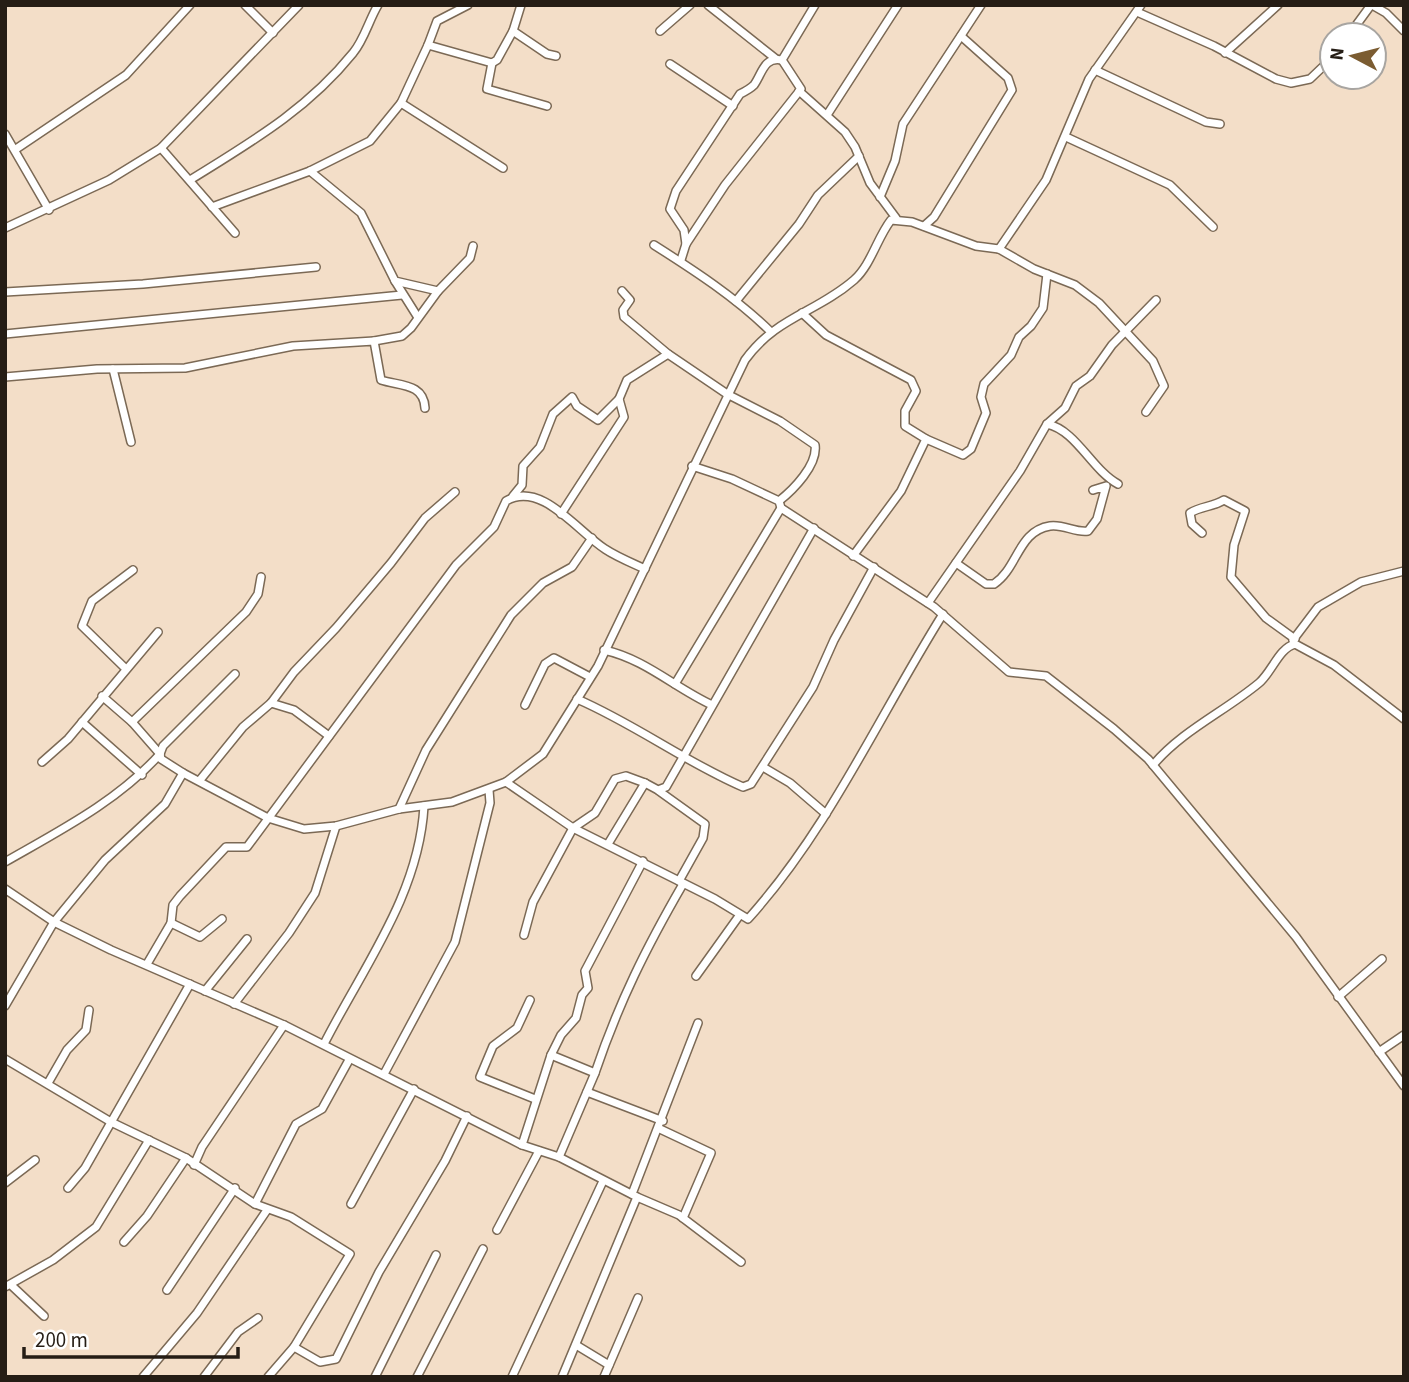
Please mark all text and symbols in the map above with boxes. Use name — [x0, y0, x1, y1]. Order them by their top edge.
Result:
north arrow — [1318, 21, 1388, 91]
text: N — [1323, 46, 1352, 62]
scale bar — [24, 1316, 238, 1360]
text: 200 m — [35, 1325, 88, 1355]

